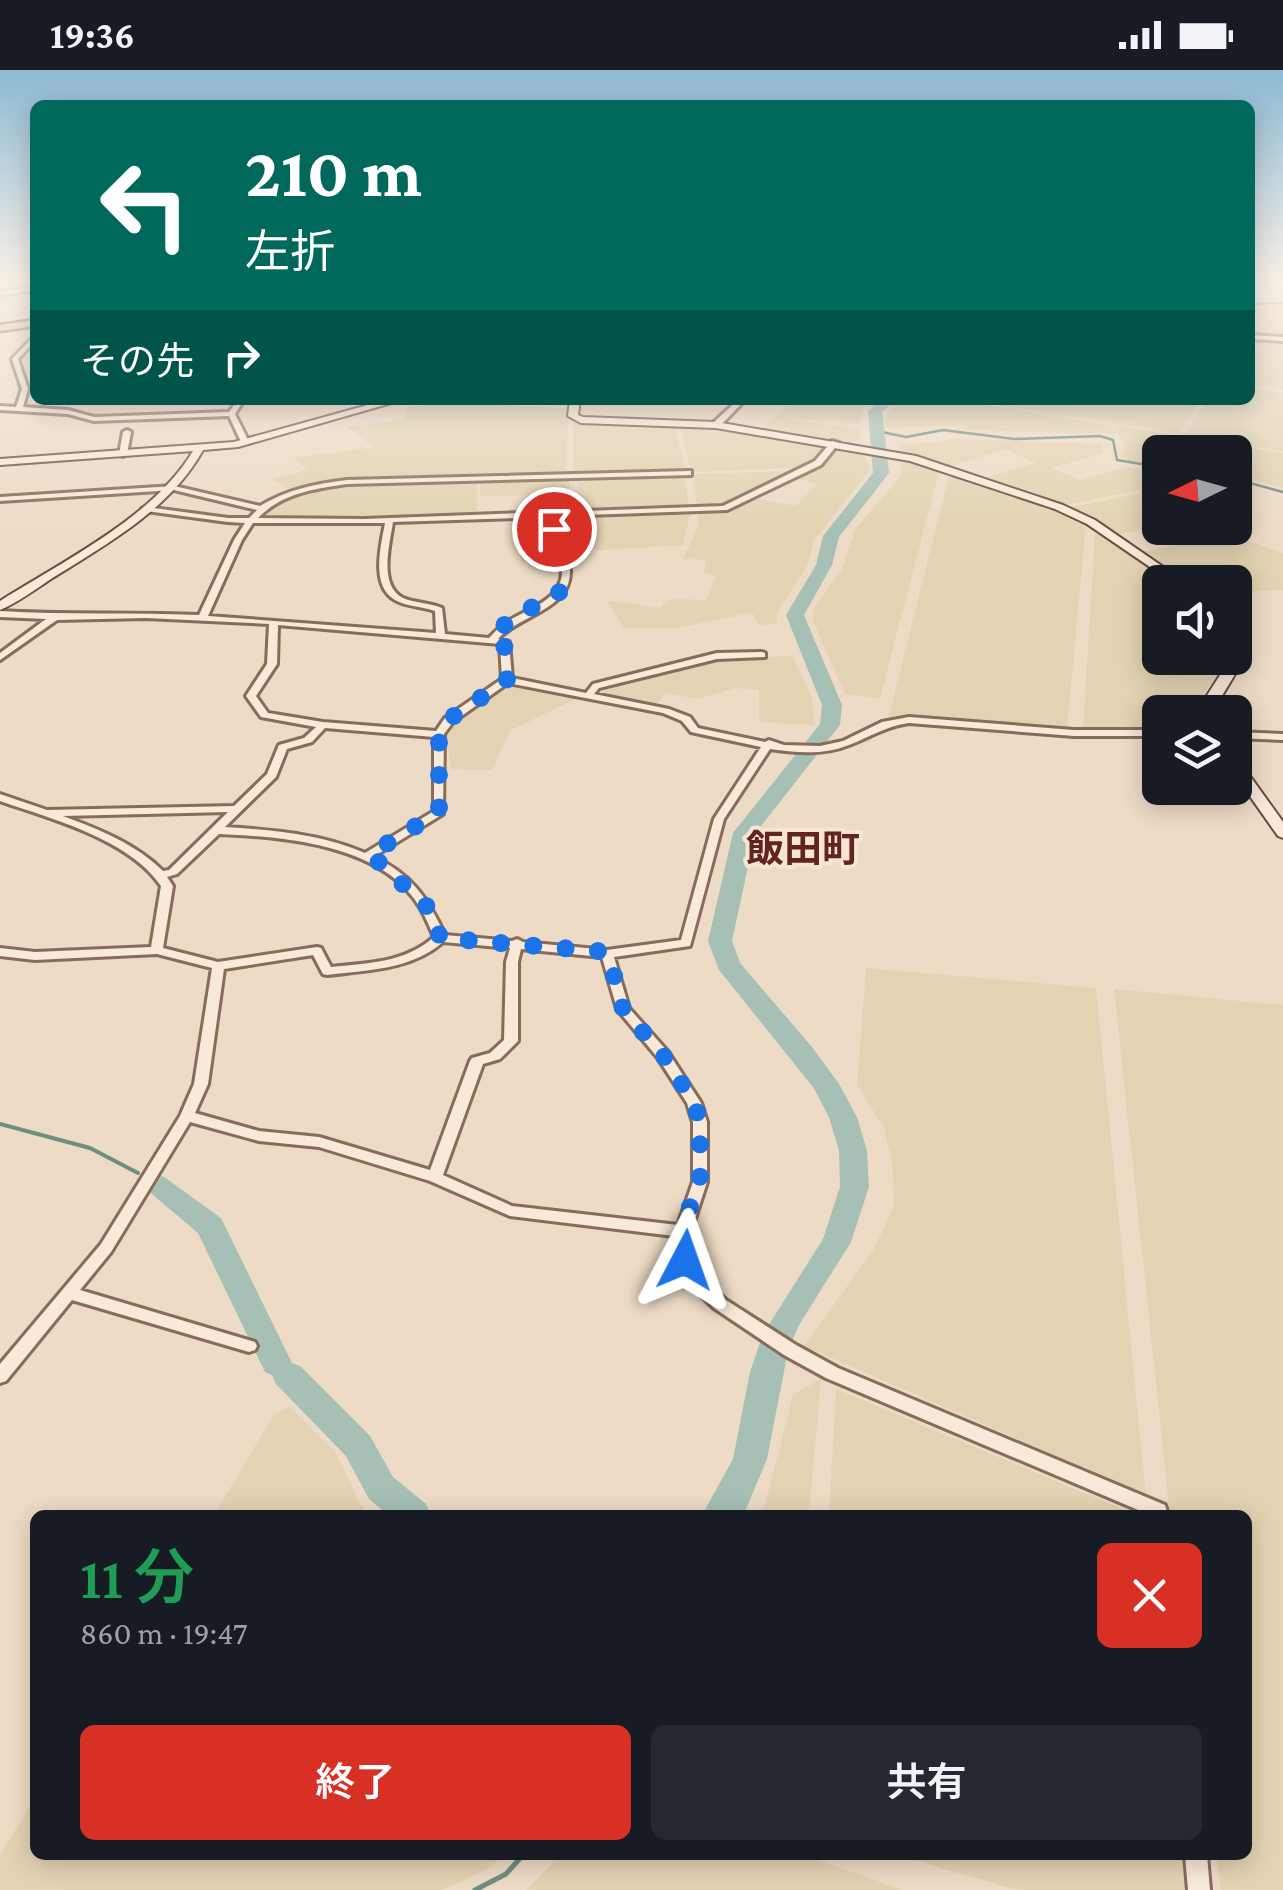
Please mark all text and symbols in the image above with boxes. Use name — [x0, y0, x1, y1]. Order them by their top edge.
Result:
text: 19:36 — [50, 14, 135, 56]
text: 210 m — [245, 133, 422, 211]
icon: left — [80, 140, 210, 270]
text: 左折 — [245, 227, 335, 277]
icon: right — [214, 330, 269, 385]
text: その先 — [80, 340, 194, 382]
north arrow — [1142, 435, 1252, 545]
map controls — [1142, 435, 1252, 805]
pin — [512, 487, 597, 572]
icon: arrive — [527, 502, 582, 557]
button: sound — [1142, 565, 1252, 675]
button: layers — [1142, 695, 1252, 805]
district label: 飯田町 — [746, 828, 860, 870]
position arrow — [633, 1208, 737, 1312]
button: close — [1097, 1543, 1202, 1648]
text: 11 分 — [80, 1544, 194, 1611]
text: 860 m · 19:47 — [80, 1615, 247, 1651]
button: 終了 — [80, 1725, 631, 1840]
button: 共有 — [651, 1725, 1202, 1840]

